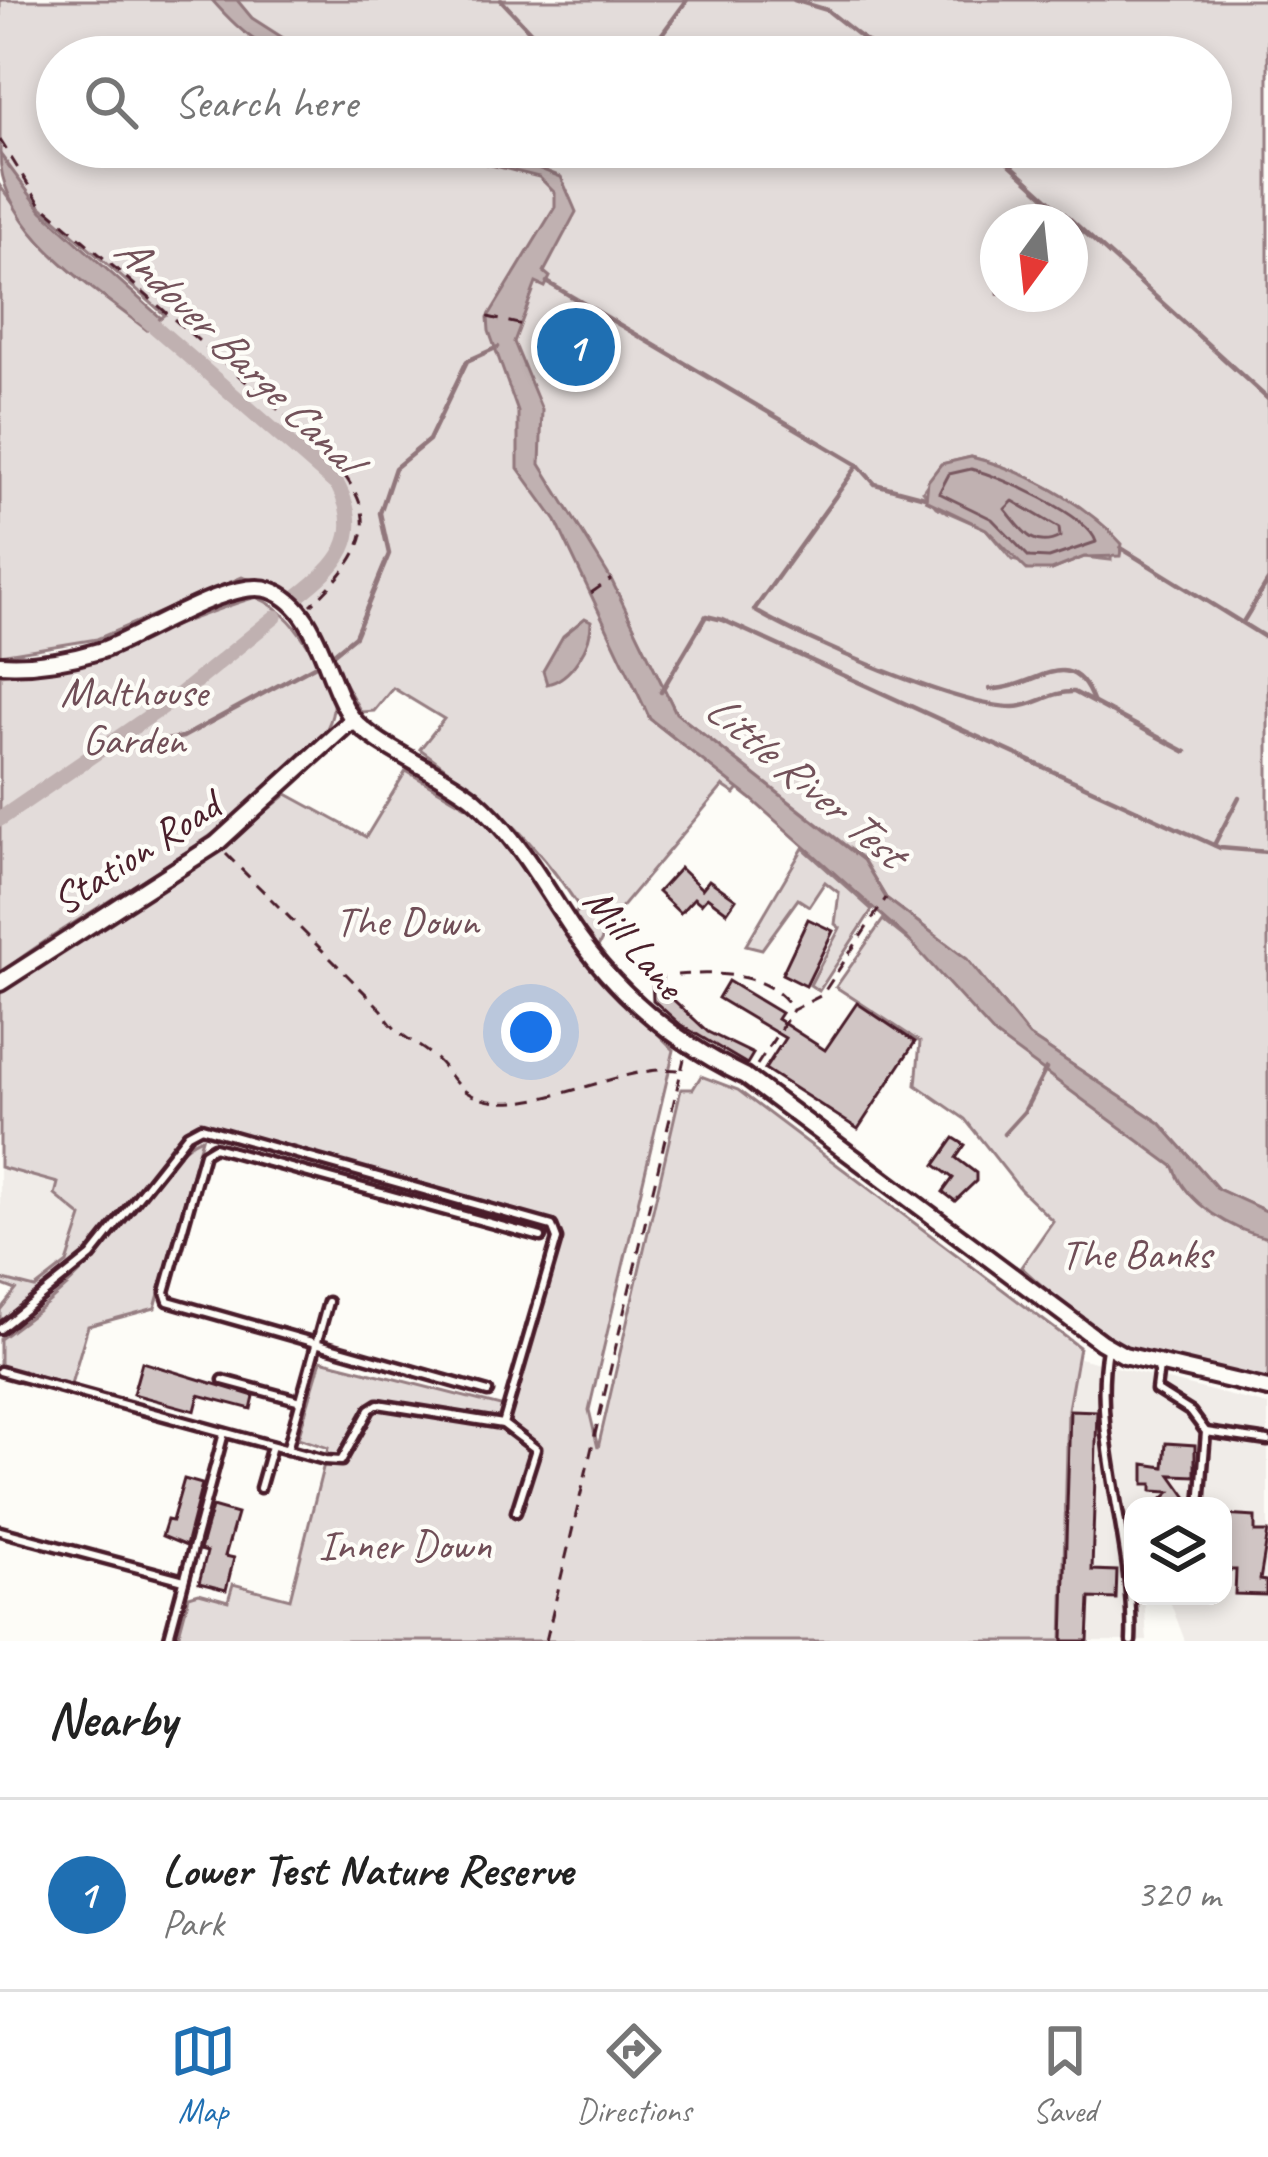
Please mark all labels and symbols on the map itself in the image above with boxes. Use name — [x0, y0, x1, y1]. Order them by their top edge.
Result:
north arrow — [980, 204, 1088, 312]
water label: Andover Barge Canal — [103, 222, 382, 494]
pin: 1 — [537, 302, 615, 392]
park label: Malthouse Garden — [60, 666, 211, 767]
water label: Little River Test — [694, 680, 923, 885]
street label: Station Road — [42, 776, 235, 927]
street label: Mill Lane — [572, 876, 697, 1012]
park label: The Down — [335, 895, 481, 948]
your location — [501, 1002, 561, 1062]
park label: The Banks — [1061, 1228, 1215, 1281]
park label: Inner Down — [319, 1519, 493, 1572]

